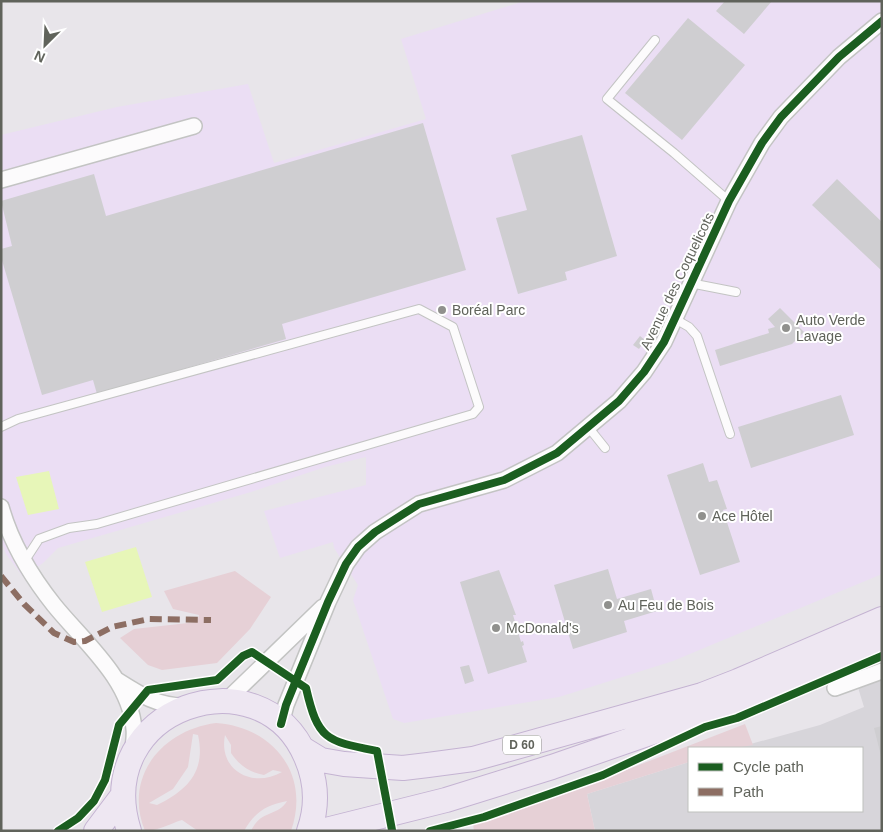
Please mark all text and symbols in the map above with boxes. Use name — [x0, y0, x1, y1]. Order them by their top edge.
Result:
north arrow — [20, 20, 70, 70]
text: N — [32, 48, 48, 66]
street label: Avenue des Coquelicots — [637, 210, 717, 352]
place label: Boréal Parc — [452, 302, 525, 318]
marker: Boréal Parc — [436, 304, 448, 316]
place label: Auto Verde Lavage — [796, 312, 865, 344]
marker: Auto Verde Lavage — [780, 322, 792, 334]
place label: Ace Hôtel — [712, 508, 773, 524]
marker: Ace Hôtel — [696, 510, 708, 522]
place label: Au Feu de Bois — [618, 597, 714, 613]
marker: Au Feu de Bois — [602, 599, 614, 611]
place label: McDonald's — [506, 620, 579, 636]
marker: McDonald's — [490, 622, 502, 634]
road number: D 60 — [503, 736, 541, 754]
legend — [688, 747, 863, 812]
text: Cycle path — [733, 758, 804, 775]
text: Path — [733, 783, 764, 800]

